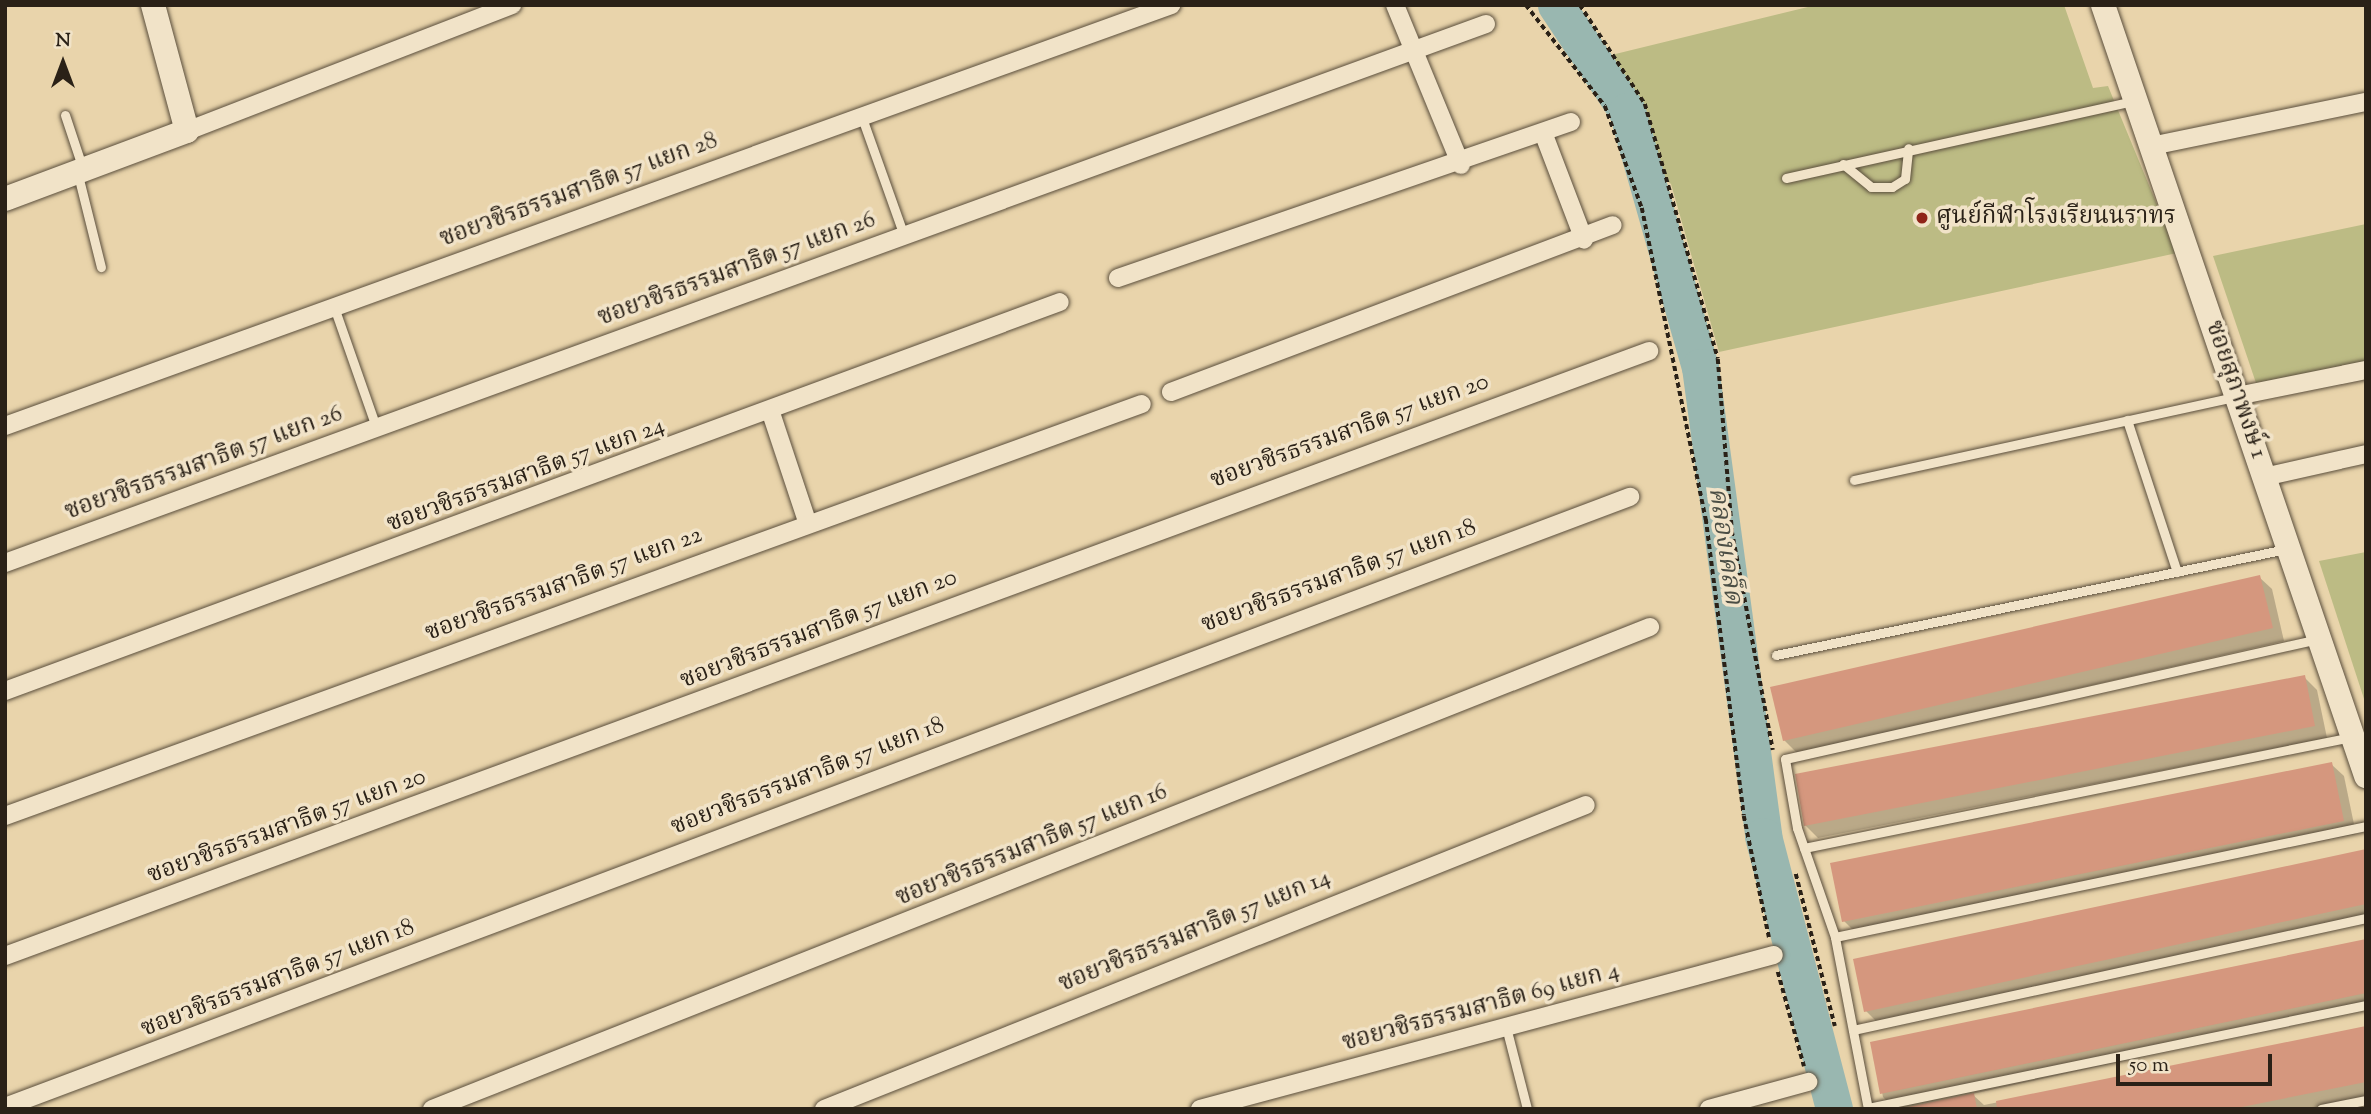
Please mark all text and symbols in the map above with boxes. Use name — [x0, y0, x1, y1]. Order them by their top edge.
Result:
north arrow — [28, 28, 98, 98]
text: N — [55, 28, 71, 55]
street label: ซอยวชิรธรรมสาธิต 57 แยก 28 — [436, 127, 722, 255]
place label: ศูนย์กีฬาโรงเรียนนราทร — [1936, 204, 2176, 232]
street label: ซอยวชิรธรรมสาธิต 57 แยก 26 — [594, 206, 880, 334]
marker: ศูนย์กีฬาโรงเรียนนราทร — [1914, 210, 1930, 226]
street label: ซอยสุภาพงษ์ 1 — [2198, 317, 2272, 463]
street label: ซอยวชิรธรรมสาธิต 57 แยก 20 — [1207, 368, 1493, 496]
street label: ซอยวชิรธรรมสาธิต 57 แยก 26 — [61, 400, 347, 528]
street label: ซอยวชิรธรรมสาธิต 57 แยก 24 — [383, 412, 669, 540]
water label: คลองเคล็ด — [1700, 486, 1748, 606]
street label: ซอยวชิรธรรมสาธิต 57 แยก 18 — [1198, 514, 1480, 640]
street label: ซอยวชิรธรรมสาธิต 57 แยก 22 — [422, 521, 706, 649]
street label: ซอยวชิรธรรมสาธิต 57 แยก 20 — [677, 564, 961, 696]
street label: ซอยวชิรธรรมสาธิต 57 แยก 18 — [667, 712, 949, 842]
street label: ซอยวชิรธรรมสาธิต 57 แยก 20 — [144, 763, 430, 891]
street label: ซอยวชิรธรรมสาธิต 57 แยก 16 — [892, 778, 1172, 914]
street label: ซอยวชิรธรรมสาธิต 57 แยก 14 — [1055, 864, 1335, 1000]
street label: ซอยวชิรธรรมสาธิต 57 แยก 18 — [137, 914, 419, 1044]
street label: ซอยวชิรธรรมสาธิต 69 แยก 4 — [1339, 957, 1623, 1059]
scale bar — [2119, 1040, 2275, 1084]
text: 50 m — [2129, 1051, 2169, 1081]

